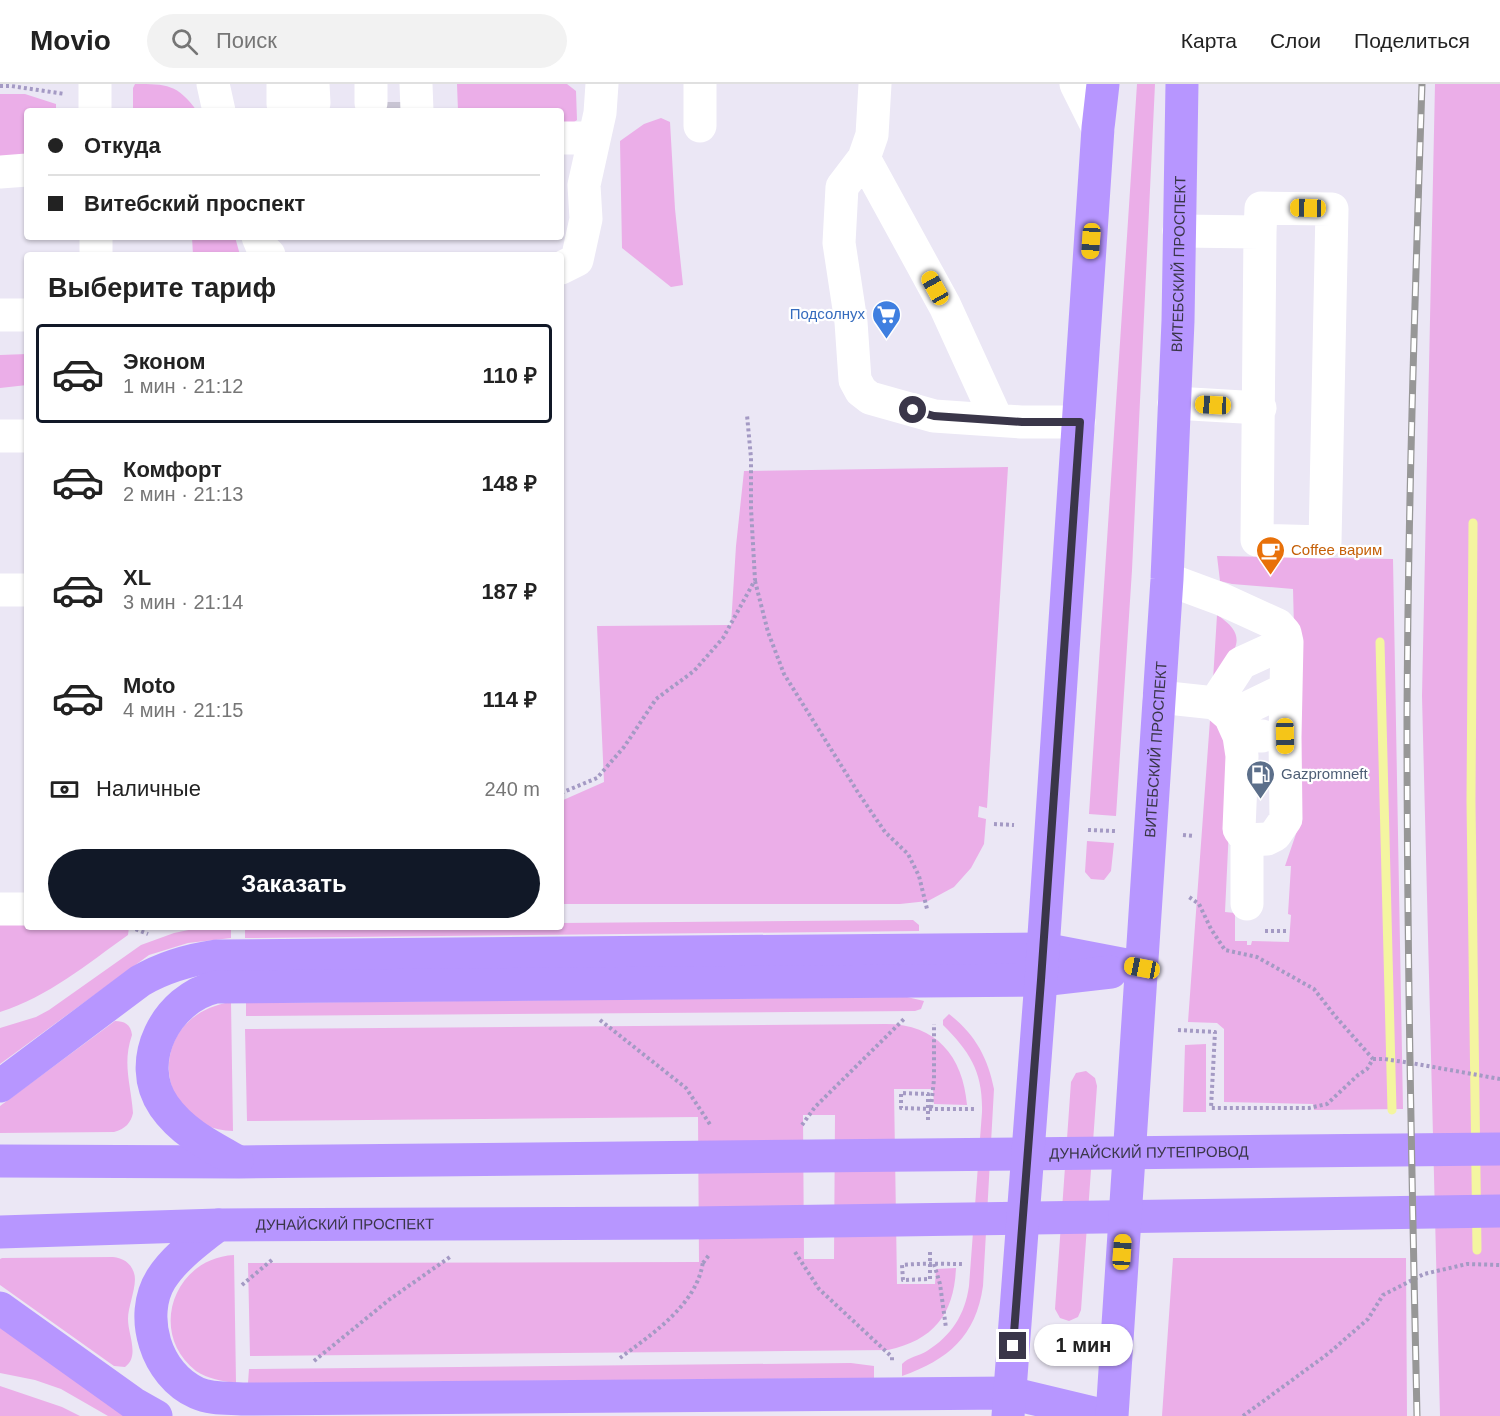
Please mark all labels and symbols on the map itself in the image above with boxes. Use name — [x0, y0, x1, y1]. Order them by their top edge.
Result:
street label: ВИТЕБСКИЙ ПРОСПЕКТ — [1168, 176, 1188, 353]
car — [1290, 199, 1326, 217]
car — [1081, 222, 1101, 260]
car — [918, 268, 952, 308]
supermarket icon: Подсолнух — [870, 298, 902, 340]
place label: Подсолнух — [790, 305, 865, 322]
car — [1195, 395, 1231, 415]
route start — [899, 396, 926, 423]
cafe icon: Coffee варим — [1254, 534, 1286, 576]
place label: Coffee варим — [1291, 541, 1382, 558]
street label: ВИТЕБСКИЙ ПРОСПЕКТ — [1141, 661, 1170, 838]
car — [1276, 718, 1294, 754]
fuel station icon: Gazpromneft — [1244, 758, 1276, 800]
place label: Gazpromneft — [1281, 765, 1369, 782]
car — [1123, 956, 1161, 980]
street label: ДУНАЙСКИЙ ПУТЕПРОВОД — [1049, 1143, 1249, 1162]
street label: ДУНАЙСКИЙ ПРОСПЕКТ — [256, 1215, 434, 1233]
car — [1112, 1233, 1132, 1271]
callout: 1 мин — [1034, 1325, 1133, 1367]
route end — [999, 1332, 1026, 1359]

